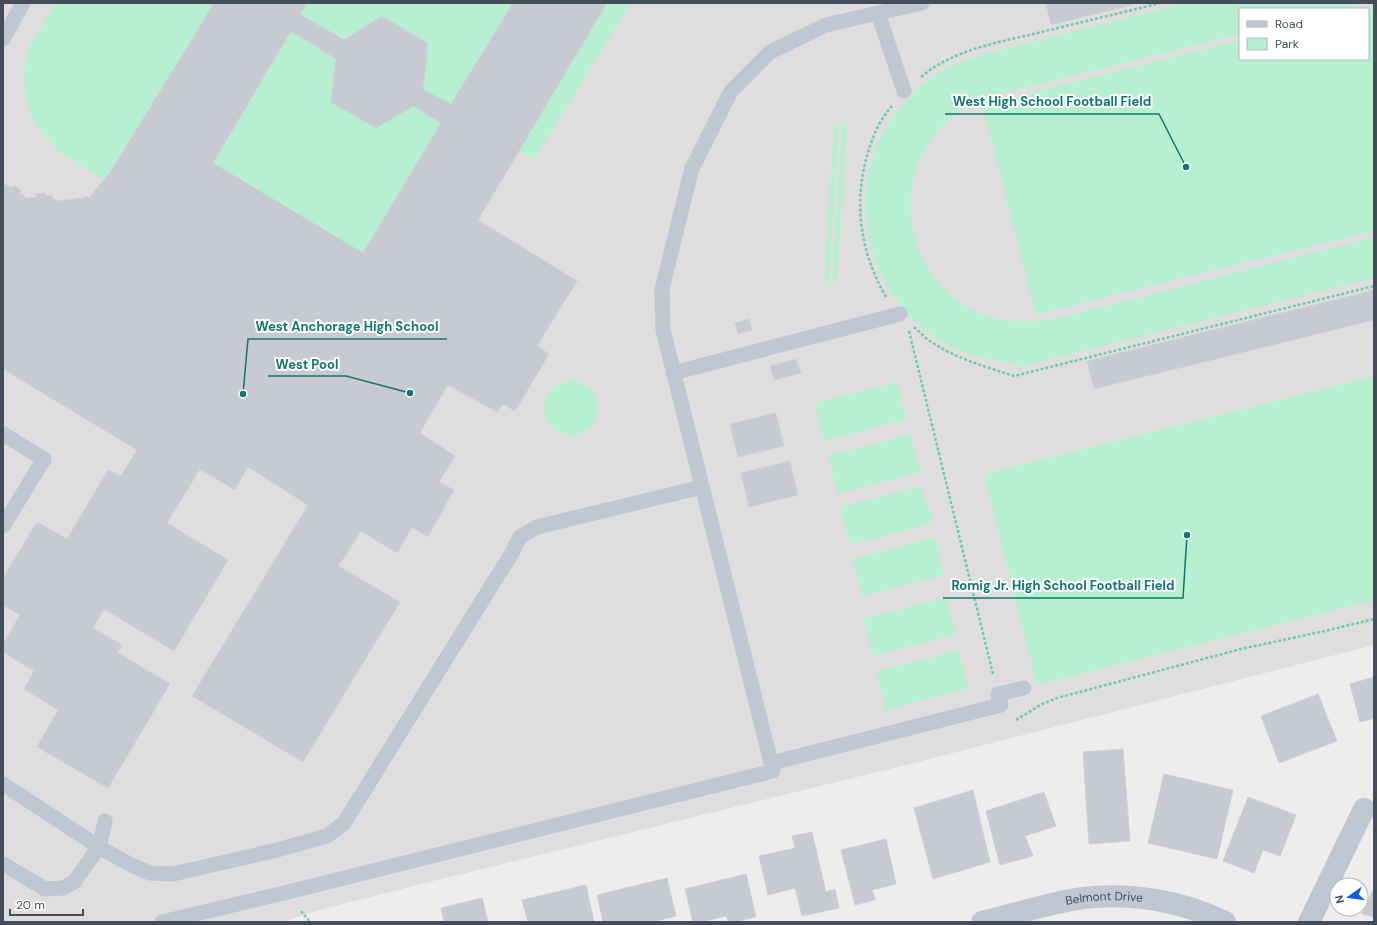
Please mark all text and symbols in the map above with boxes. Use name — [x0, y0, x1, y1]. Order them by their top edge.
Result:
legend — [1239, 8, 1369, 60]
text: Road — [1275, 16, 1303, 32]
text: Park — [1275, 36, 1299, 52]
callout: West High School Football Field — [945, 89, 1159, 114]
text: West High School Football Field — [953, 93, 1151, 110]
callout: West Anchorage High School — [248, 314, 447, 339]
text: West Anchorage High School — [256, 318, 438, 335]
callout: West Pool — [268, 351, 346, 376]
text: West Pool — [276, 356, 338, 373]
callout: Romig Jr. High School Football Field — [943, 573, 1183, 598]
text: Romig Jr. High School Football Field — [951, 577, 1175, 594]
north arrow — [1329, 877, 1369, 917]
street label: Belmont Drive — [1064, 888, 1144, 909]
scale bar — [10, 891, 83, 917]
text: N — [1332, 894, 1347, 905]
text: 20 m — [16, 897, 45, 913]

